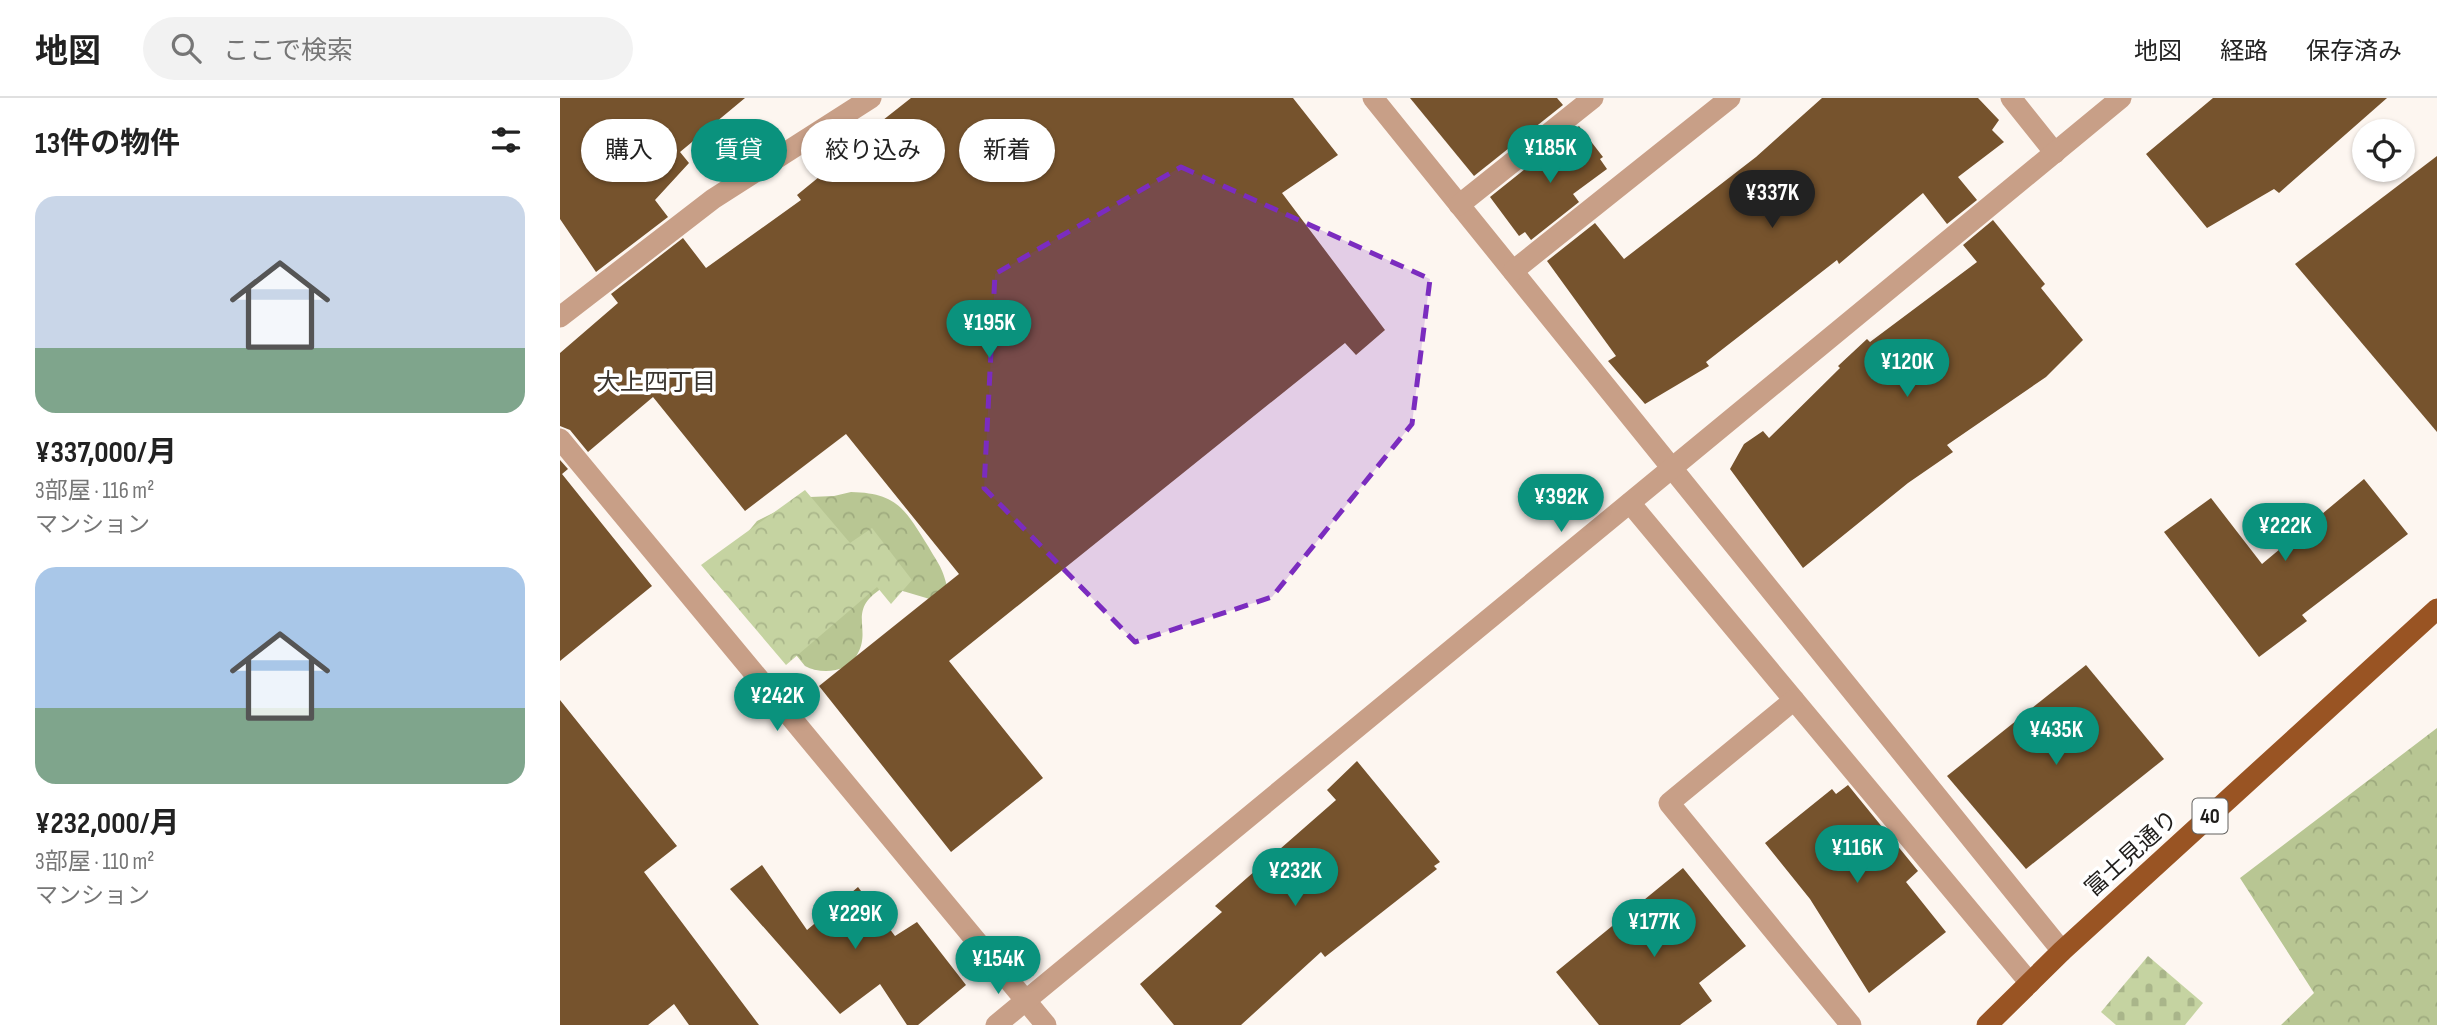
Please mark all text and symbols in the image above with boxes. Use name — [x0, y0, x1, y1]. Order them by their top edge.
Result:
search box — [143, 17, 633, 80]
icon: search — [167, 29, 205, 67]
text: 地図 — [35, 32, 101, 72]
text: ここで検索 — [223, 36, 353, 67]
text: 地図 — [2134, 37, 2182, 66]
text: 経路 — [2220, 37, 2268, 66]
text: 保存済み — [2306, 37, 2402, 66]
chip: 購入 — [581, 119, 677, 182]
chip: 賃貸 — [691, 119, 787, 182]
chip: 絞り込み — [801, 119, 945, 182]
chip: 新着 — [959, 119, 1055, 182]
map controls — [2352, 119, 2415, 182]
button: locate — [2352, 119, 2415, 182]
icon: filters — [487, 121, 525, 159]
text: 13件の物件 — [35, 126, 180, 162]
pin: ¥185K — [1501, 126, 1599, 185]
text: ¥185K — [1523, 134, 1577, 162]
pin: ¥337K — [1723, 170, 1821, 230]
text: ¥337K — [1745, 179, 1799, 207]
icon: home — [217, 242, 343, 368]
pin: ¥195K — [940, 300, 1038, 360]
text: ¥195K — [962, 309, 1016, 337]
pin: ¥120K — [1858, 340, 1956, 399]
text: ¥120K — [1880, 348, 1934, 376]
district label: 大上四丁目 — [596, 368, 716, 397]
text: ¥337,000/月 — [35, 435, 177, 471]
pin: ¥392K — [1512, 474, 1610, 534]
text: 3部屋 · 116 m² — [35, 477, 154, 505]
text: ¥392K — [1534, 483, 1588, 511]
pin: ¥222K — [2236, 504, 2334, 563]
text: マンション — [35, 511, 150, 539]
text: ¥222K — [2258, 512, 2312, 540]
icon: home — [217, 613, 343, 739]
pin: ¥242K — [728, 674, 826, 733]
text: ¥242K — [750, 682, 804, 710]
pin: ¥435K — [2007, 708, 2105, 767]
text: ¥435K — [2029, 716, 2083, 744]
road number: 40 — [2192, 798, 2228, 834]
street label: 富士見通り — [2080, 805, 2184, 903]
text: ¥232,000/月 — [35, 806, 180, 842]
pin: ¥116K — [1808, 826, 1906, 885]
text: ¥116K — [1831, 834, 1883, 862]
text: 3部屋 · 110 m² — [35, 848, 154, 876]
pin: ¥232K — [1246, 848, 1344, 908]
text: ¥232K — [1268, 857, 1322, 885]
text: マンション — [35, 882, 150, 910]
pin: ¥229K — [806, 892, 904, 951]
text: ¥229K — [828, 900, 882, 928]
pin: ¥177K — [1605, 900, 1703, 959]
text: ¥177K — [1628, 908, 1680, 936]
pin: ¥154K — [949, 936, 1047, 996]
text: ¥154K — [971, 945, 1025, 973]

